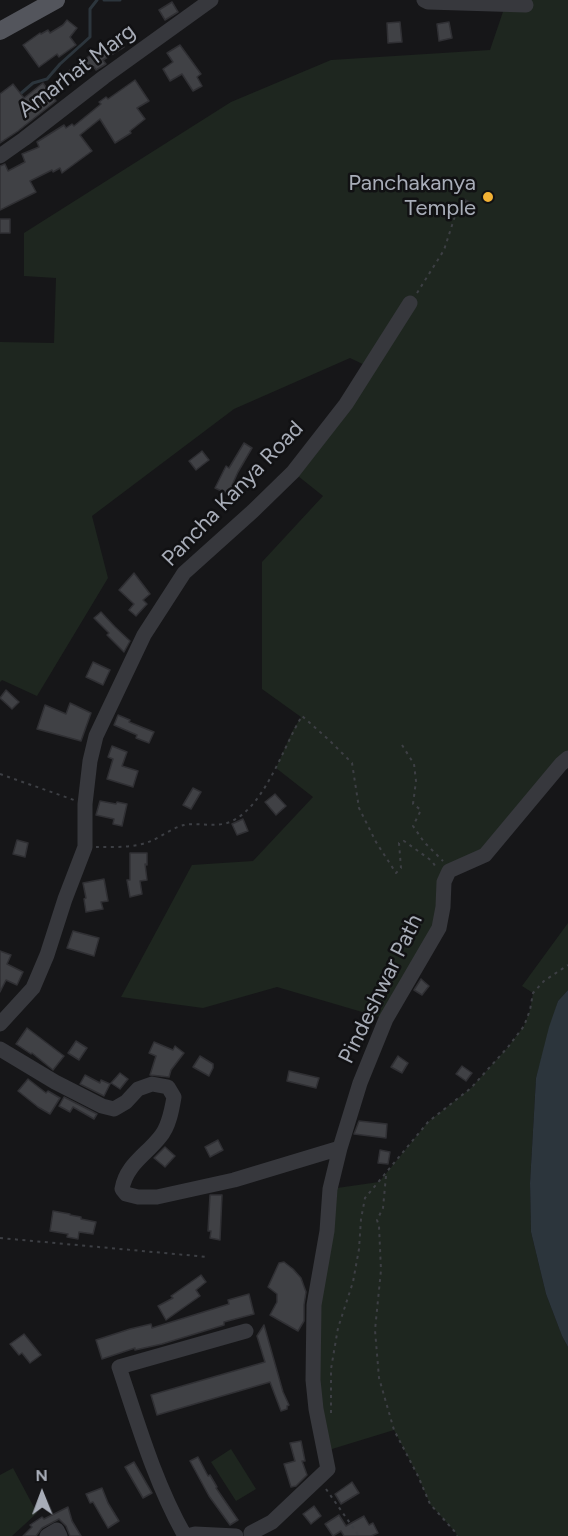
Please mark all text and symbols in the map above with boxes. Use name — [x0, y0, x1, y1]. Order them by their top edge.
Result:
street label: Amarhat Marg — [13, 18, 141, 124]
place label: Panchakanya Temple — [348, 171, 476, 222]
marker: Panchakanya Temple — [481, 190, 495, 204]
street label: Pancha Kanya Road — [157, 416, 309, 572]
street label: Pindeshwar Path — [333, 910, 429, 1068]
north arrow — [12, 1464, 72, 1524]
text: N — [35, 1466, 48, 1485]

